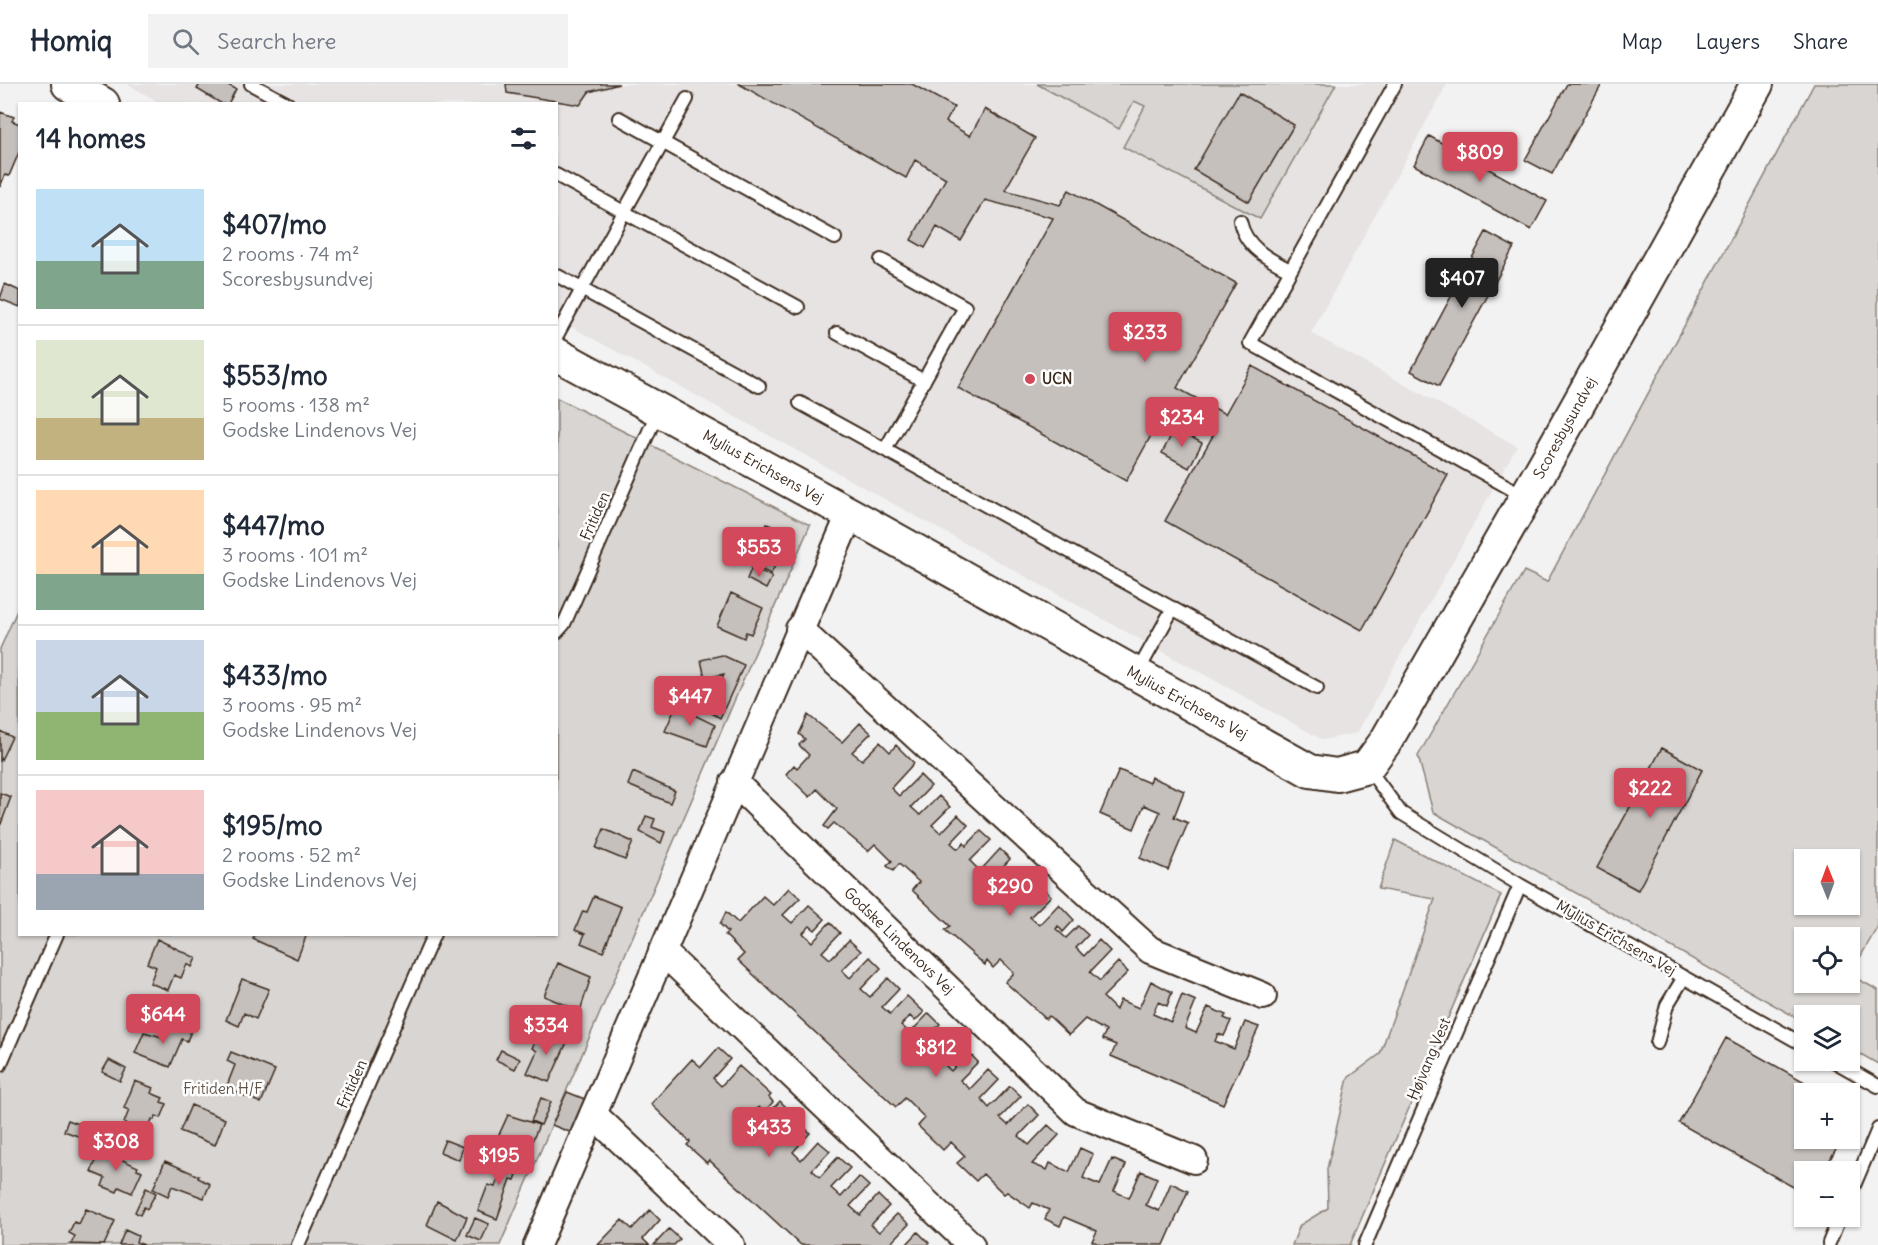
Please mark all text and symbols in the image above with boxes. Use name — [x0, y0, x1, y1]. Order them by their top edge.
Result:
search box — [148, 14, 568, 68]
text: Homiq — [30, 23, 112, 59]
icon: search — [169, 25, 202, 58]
text: Search here — [217, 27, 336, 55]
text: Map — [1622, 28, 1662, 55]
text: Layers — [1695, 28, 1760, 55]
text: Share — [1793, 28, 1848, 55]
text: 14 homes — [36, 122, 146, 155]
icon: filters — [507, 122, 540, 155]
pin: $809 — [1444, 132, 1516, 183]
text: $809 — [1456, 139, 1504, 164]
text: $407/mo — [222, 208, 327, 241]
icon: home — [84, 213, 156, 285]
text: 2 rooms · 74 m² — [222, 241, 359, 266]
pin: $407 — [1426, 258, 1498, 309]
text: $407 — [1439, 265, 1485, 290]
text: Scoresbysundvej — [222, 266, 373, 291]
pin: $233 — [1109, 312, 1181, 363]
text: $233 — [1123, 319, 1167, 344]
text: $553/mo — [222, 359, 328, 392]
icon: home — [84, 364, 156, 436]
place label: UCN — [1042, 369, 1072, 388]
marker: UCN — [1023, 372, 1037, 386]
street label: Scoresbysundvej — [1529, 374, 1600, 482]
text: 5 rooms · 138 m² — [222, 392, 370, 417]
pin: $234 — [1146, 397, 1218, 448]
text: $234 — [1160, 404, 1204, 429]
text: Godske Lindenovs Vej — [222, 417, 417, 442]
street label: Mylius Erichsens Vej — [700, 425, 827, 508]
street label: Fritiden — [575, 488, 614, 543]
text: $447/mo — [222, 509, 325, 542]
icon: home — [84, 514, 156, 586]
pin: $553 — [723, 527, 795, 578]
text: $553 — [736, 534, 782, 559]
text: 3 rooms · 101 m² — [222, 542, 368, 567]
text: Godske Lindenovs Vej — [222, 567, 417, 592]
text: $433/mo — [222, 659, 327, 692]
street label: Mylius Erichsens Vej — [1124, 661, 1251, 744]
icon: home — [84, 664, 156, 736]
pin: $447 — [654, 676, 726, 727]
text: $447 — [668, 683, 712, 708]
text: 3 rooms · 95 m² — [222, 692, 362, 717]
text: Godske Lindenovs Vej — [222, 717, 417, 742]
pin: $222 — [1614, 768, 1686, 819]
text: $222 — [1628, 775, 1672, 800]
text: $195/mo — [222, 809, 323, 842]
icon: home — [84, 814, 156, 886]
text: 2 rooms · 52 m² — [222, 842, 361, 867]
north arrow — [1794, 849, 1860, 915]
map controls — [1794, 849, 1860, 1227]
pin: $290 — [974, 866, 1046, 917]
text: Godske Lindenovs Vej — [222, 867, 417, 892]
text: $290 — [987, 873, 1033, 898]
street label: Godske Lindenovs Vej — [840, 883, 959, 998]
street label: Mylius Erichsens Vej — [1553, 896, 1680, 980]
button: locate — [1794, 927, 1860, 993]
pin: $644 — [127, 994, 199, 1045]
text: $644 — [140, 1001, 186, 1026]
pin: $334 — [510, 1005, 582, 1056]
button: layers — [1794, 1005, 1860, 1071]
text: $334 — [523, 1012, 569, 1037]
street label: Højvang Vest — [1403, 1015, 1454, 1103]
pin: $812 — [900, 1027, 972, 1078]
text: $812 — [915, 1034, 957, 1059]
street label: Fritiden — [332, 1056, 371, 1111]
park label: Fritiden H/F — [183, 1079, 263, 1098]
button: + — [1794, 1083, 1860, 1149]
pin: $433 — [733, 1107, 805, 1158]
text: $433 — [746, 1114, 792, 1139]
pin: $308 — [80, 1121, 152, 1172]
text: $308 — [92, 1128, 140, 1153]
pin: $195 — [463, 1135, 535, 1186]
text: $195 — [478, 1142, 520, 1167]
button: − — [1794, 1161, 1860, 1227]

